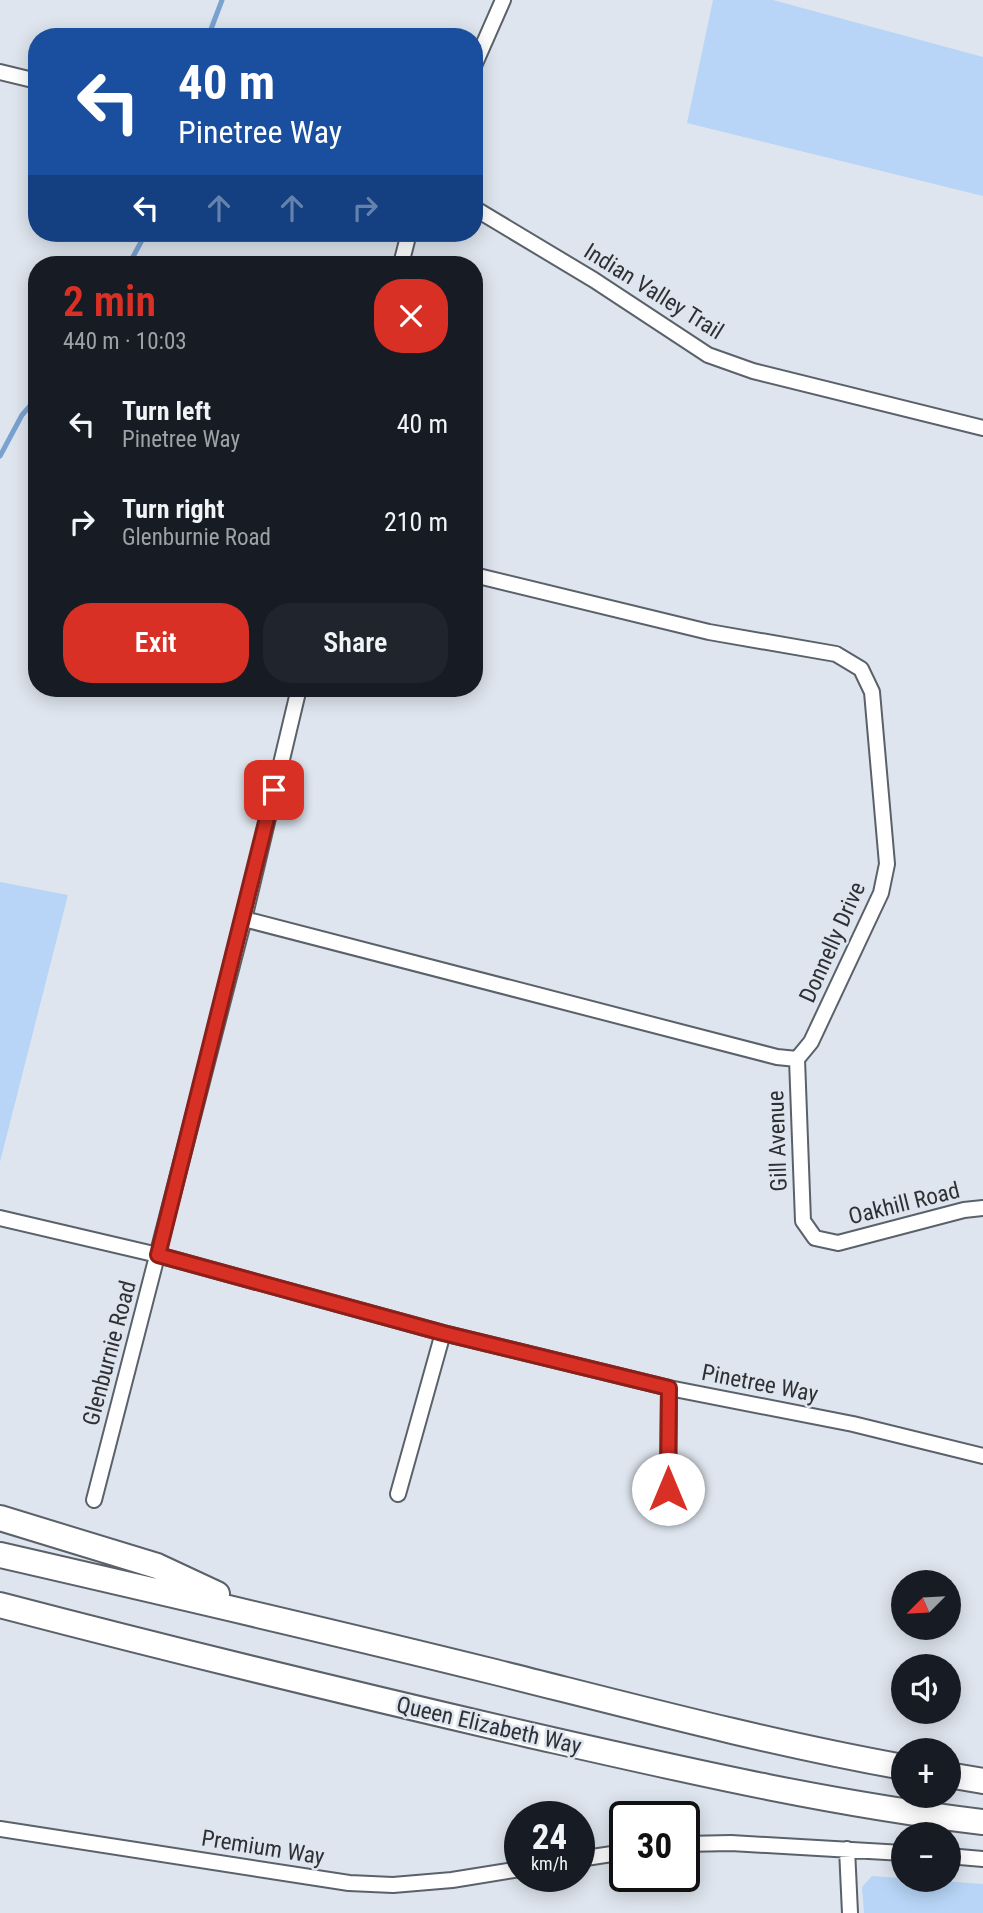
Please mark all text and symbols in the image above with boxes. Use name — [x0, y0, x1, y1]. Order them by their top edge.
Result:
text: 40 m — [178, 54, 275, 111]
icon: left — [63, 56, 154, 147]
text: Pinetree Way — [178, 113, 342, 151]
icon: left — [127, 189, 165, 227]
icon: ahead — [200, 189, 238, 227]
icon: ahead — [273, 189, 311, 227]
icon: right — [346, 189, 384, 227]
street label: Indian Valley Trail — [579, 238, 728, 345]
text: 2 min — [63, 277, 156, 326]
button: close — [374, 279, 448, 353]
text: 440 m · 10:03 — [63, 328, 187, 355]
text: Turn left — [122, 396, 211, 426]
icon: left — [63, 405, 101, 443]
text: 40 m — [397, 409, 448, 439]
text: Pinetree Way — [122, 426, 240, 453]
text: Turn right — [122, 494, 224, 524]
icon: right — [63, 503, 101, 541]
text: 210 m — [384, 507, 448, 537]
text: Glenburnie Road — [122, 524, 271, 551]
button: Exit — [63, 603, 249, 683]
button: Share — [263, 603, 448, 683]
pin — [244, 760, 304, 820]
icon: arrive — [255, 771, 293, 809]
street label: Donnelly Drive — [794, 878, 871, 1007]
street label: Gill Avenue — [762, 1090, 793, 1192]
street label: Oakhill Road — [846, 1177, 963, 1230]
street label: Glenburnie Road — [77, 1278, 142, 1429]
street label: Pinetree Way — [699, 1359, 821, 1408]
position arrow — [631, 1452, 705, 1526]
north arrow — [891, 1570, 961, 1640]
map controls — [891, 1570, 961, 1892]
button: sound — [891, 1654, 961, 1724]
street label: Queen Elizabeth Way — [394, 1691, 584, 1760]
button: + — [891, 1738, 961, 1808]
speed limit sign: 30 — [609, 1801, 700, 1892]
text: 24 — [532, 1817, 567, 1858]
button: − — [891, 1822, 961, 1892]
street label: Premium Way — [199, 1824, 327, 1871]
text: km/h — [531, 1853, 568, 1874]

